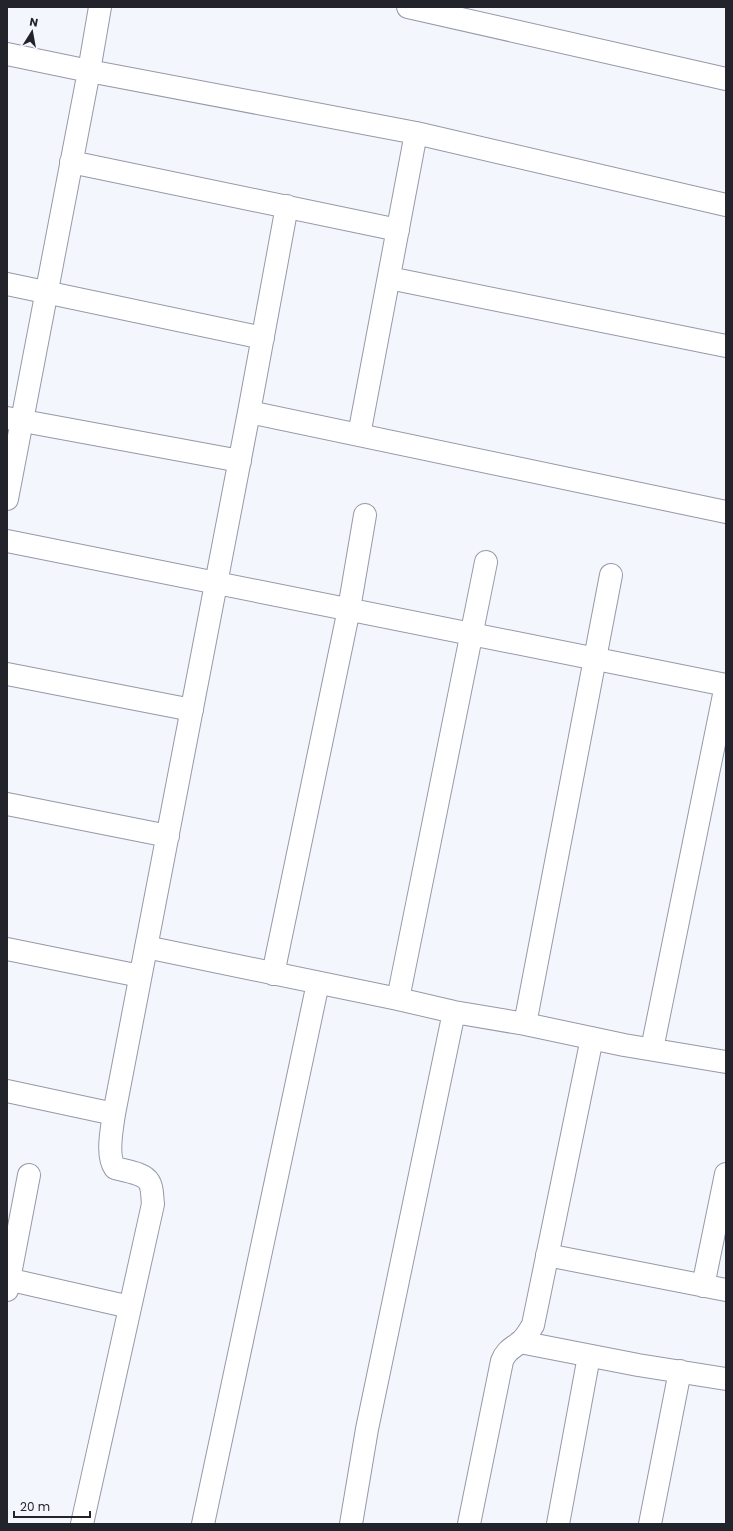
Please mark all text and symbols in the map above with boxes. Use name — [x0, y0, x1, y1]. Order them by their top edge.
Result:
north arrow — [12, 12, 52, 52]
text: N — [28, 14, 39, 31]
scale bar — [14, 1493, 90, 1519]
text: 20 m — [20, 1498, 50, 1515]

